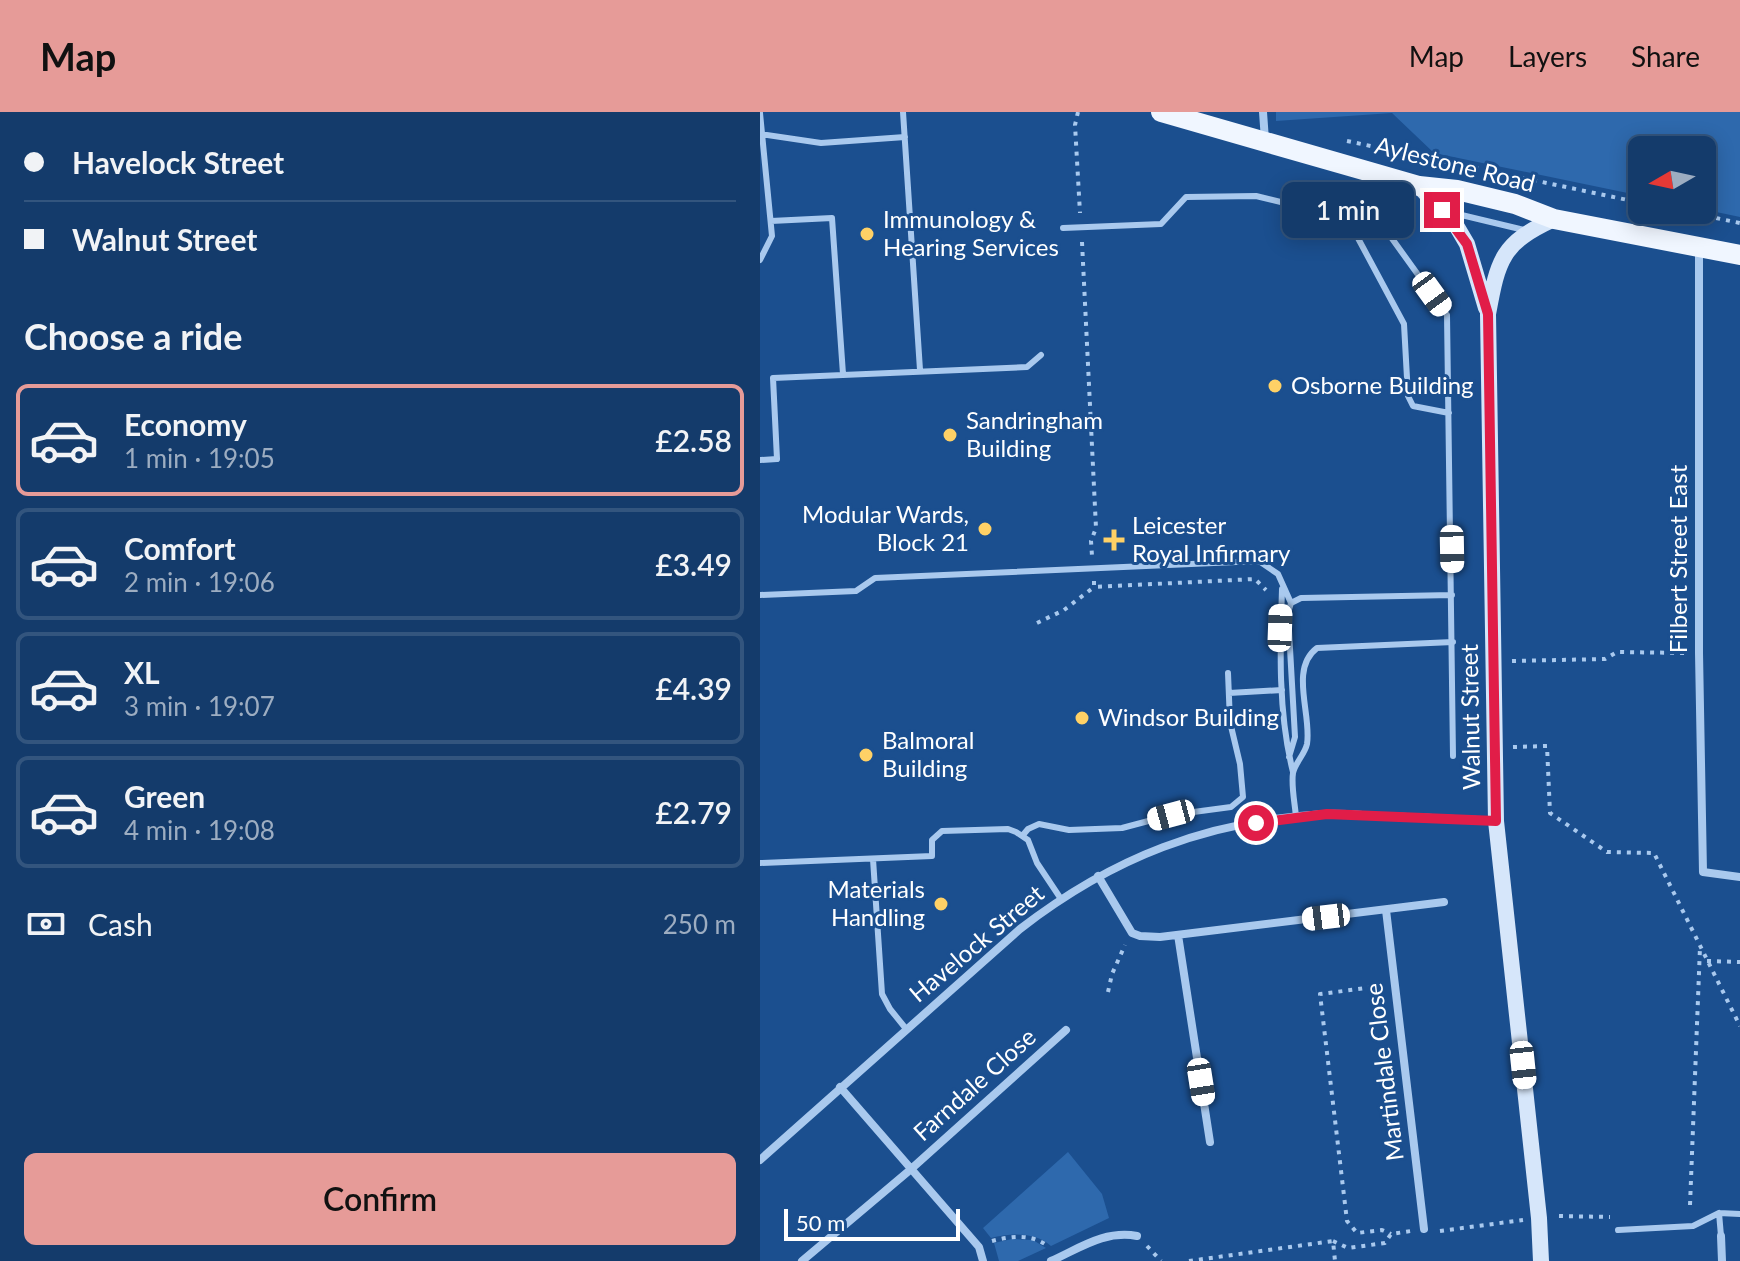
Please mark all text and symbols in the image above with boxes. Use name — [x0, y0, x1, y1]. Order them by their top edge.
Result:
text: Map — [40, 33, 116, 79]
text: Map — [1409, 39, 1464, 73]
text: Layers — [1508, 39, 1587, 73]
text: Share — [1631, 39, 1700, 73]
street label: Aylestone Road — [1372, 130, 1538, 197]
north arrow — [1628, 136, 1716, 224]
map controls — [1628, 136, 1716, 224]
text: Havelock Street — [72, 144, 284, 180]
callout: 1 min — [1282, 182, 1414, 238]
route end — [1424, 192, 1460, 228]
text: 1 min — [1316, 194, 1380, 226]
place label: Immunology & Hearing Services — [883, 204, 1059, 261]
text: Walnut Street — [72, 221, 257, 257]
marker: Immunology & Hearing Services — [858, 225, 876, 243]
car — [1408, 268, 1456, 320]
text: Choose a ride — [24, 314, 243, 358]
place label: Osborne Building — [1291, 370, 1474, 399]
marker: Osborne Building — [1266, 377, 1284, 395]
icon: car — [28, 404, 100, 476]
place label: Sandringham Building — [966, 405, 1103, 462]
text: Economy — [124, 406, 247, 442]
text: £2.58 — [655, 422, 732, 458]
marker: Sandringham Building — [941, 426, 959, 444]
text: 1 min · 19:05 — [124, 442, 275, 474]
street label: Filbert Street East — [1663, 464, 1692, 653]
place label: Modular Wards, Block 21 — [802, 499, 969, 556]
place label: Leicester Royal Infirmary — [1132, 510, 1291, 567]
marker: Modular Wards, Block 21 — [976, 520, 994, 538]
car — [1440, 525, 1464, 573]
icon: car — [28, 528, 100, 600]
marker: Leicester Royal Infirmary — [1103, 529, 1125, 551]
text: Comfort — [124, 530, 236, 566]
text: £3.49 — [655, 546, 732, 582]
text: 2 min · 19:06 — [124, 566, 275, 598]
car — [1267, 604, 1293, 652]
street label: Walnut Street — [1454, 643, 1485, 790]
icon: car — [28, 652, 100, 724]
text: XL — [124, 654, 160, 690]
text: £4.39 — [655, 670, 732, 706]
text: 3 min · 19:07 — [124, 690, 275, 722]
place label: Windsor Building — [1098, 702, 1279, 731]
marker: Windsor Building — [1073, 709, 1091, 727]
place label: Balmoral Building — [882, 725, 974, 782]
marker: Balmoral Building — [857, 746, 875, 764]
icon: car — [28, 776, 100, 848]
text: Green — [124, 778, 205, 814]
text: £2.79 — [655, 794, 732, 830]
car — [1145, 797, 1197, 833]
route start — [1238, 805, 1274, 841]
text: 4 min · 19:08 — [124, 814, 275, 846]
place label: Materials Handling — [828, 874, 925, 931]
street label: Havelock Street — [903, 878, 1049, 1008]
marker: Materials Handling — [932, 895, 950, 913]
icon: cash — [24, 902, 68, 946]
car — [1301, 902, 1351, 932]
text: Cash — [88, 906, 153, 942]
text: 250 m — [663, 908, 736, 940]
street label: Martindale Close — [1358, 982, 1409, 1163]
street label: Farndale Close — [907, 1022, 1041, 1146]
car — [1509, 1040, 1537, 1090]
car — [1185, 1056, 1217, 1108]
button: Confirm — [24, 1153, 736, 1245]
scale bar — [784, 1205, 960, 1241]
text: 50 m — [796, 1209, 845, 1236]

